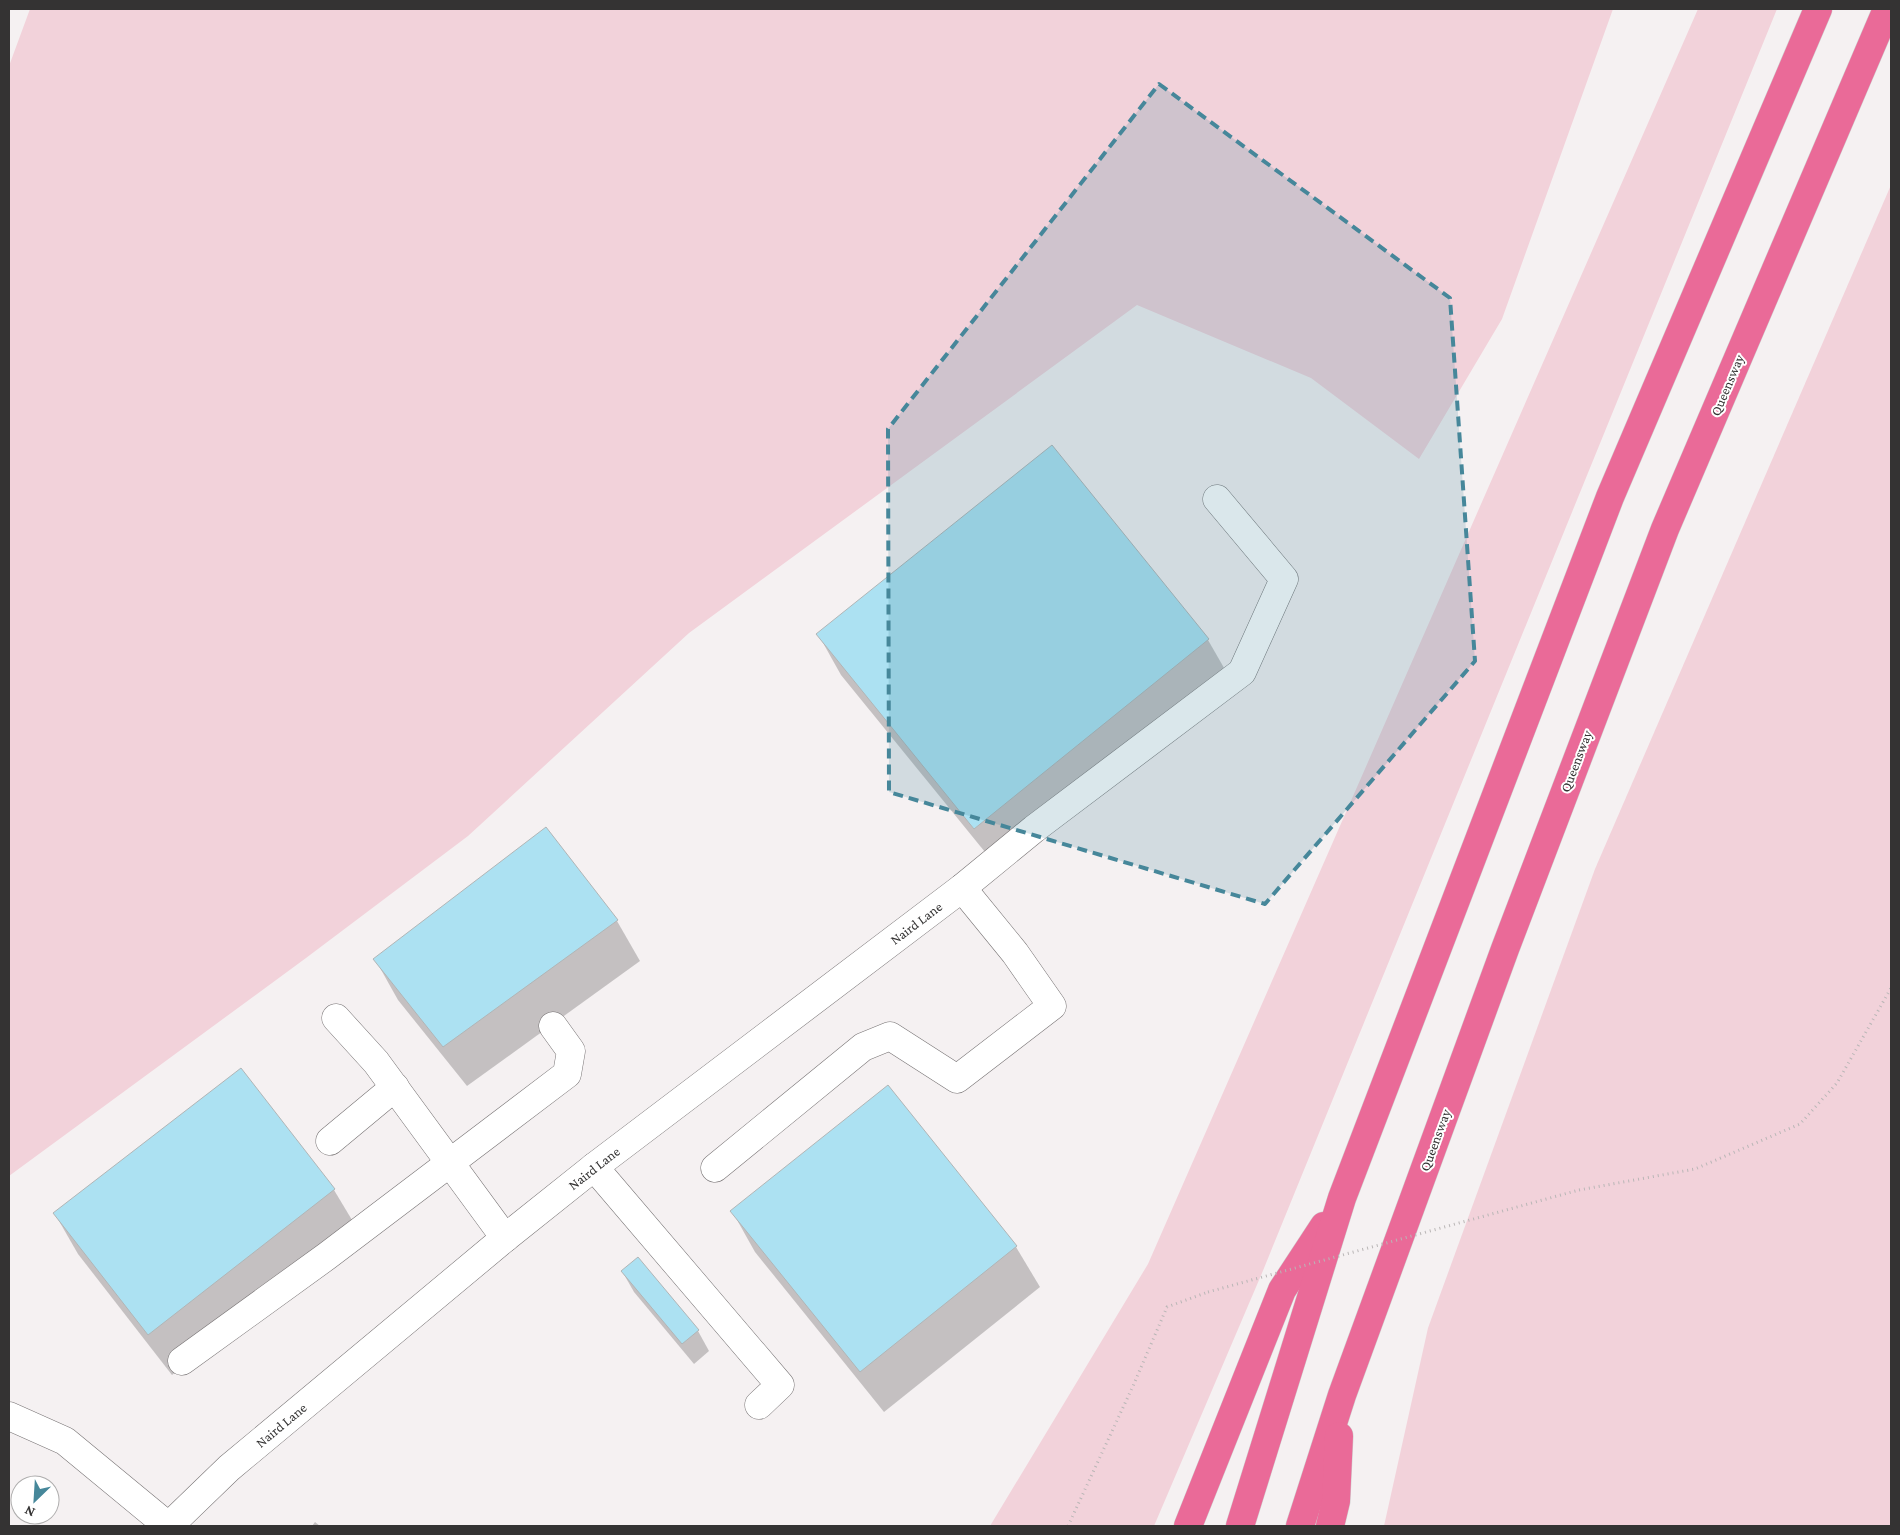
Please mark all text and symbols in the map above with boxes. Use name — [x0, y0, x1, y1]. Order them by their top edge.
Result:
street label: Queensway — [1707, 351, 1747, 418]
street label: Queensway — [1557, 727, 1595, 794]
street label: Naird Lane — [887, 898, 945, 948]
street label: Queensway — [1416, 1106, 1454, 1173]
street label: Naird Lane — [565, 1143, 623, 1193]
street label: Naird Lane — [252, 1399, 310, 1451]
north arrow — [10, 1475, 60, 1525]
text: N — [21, 1502, 37, 1521]

